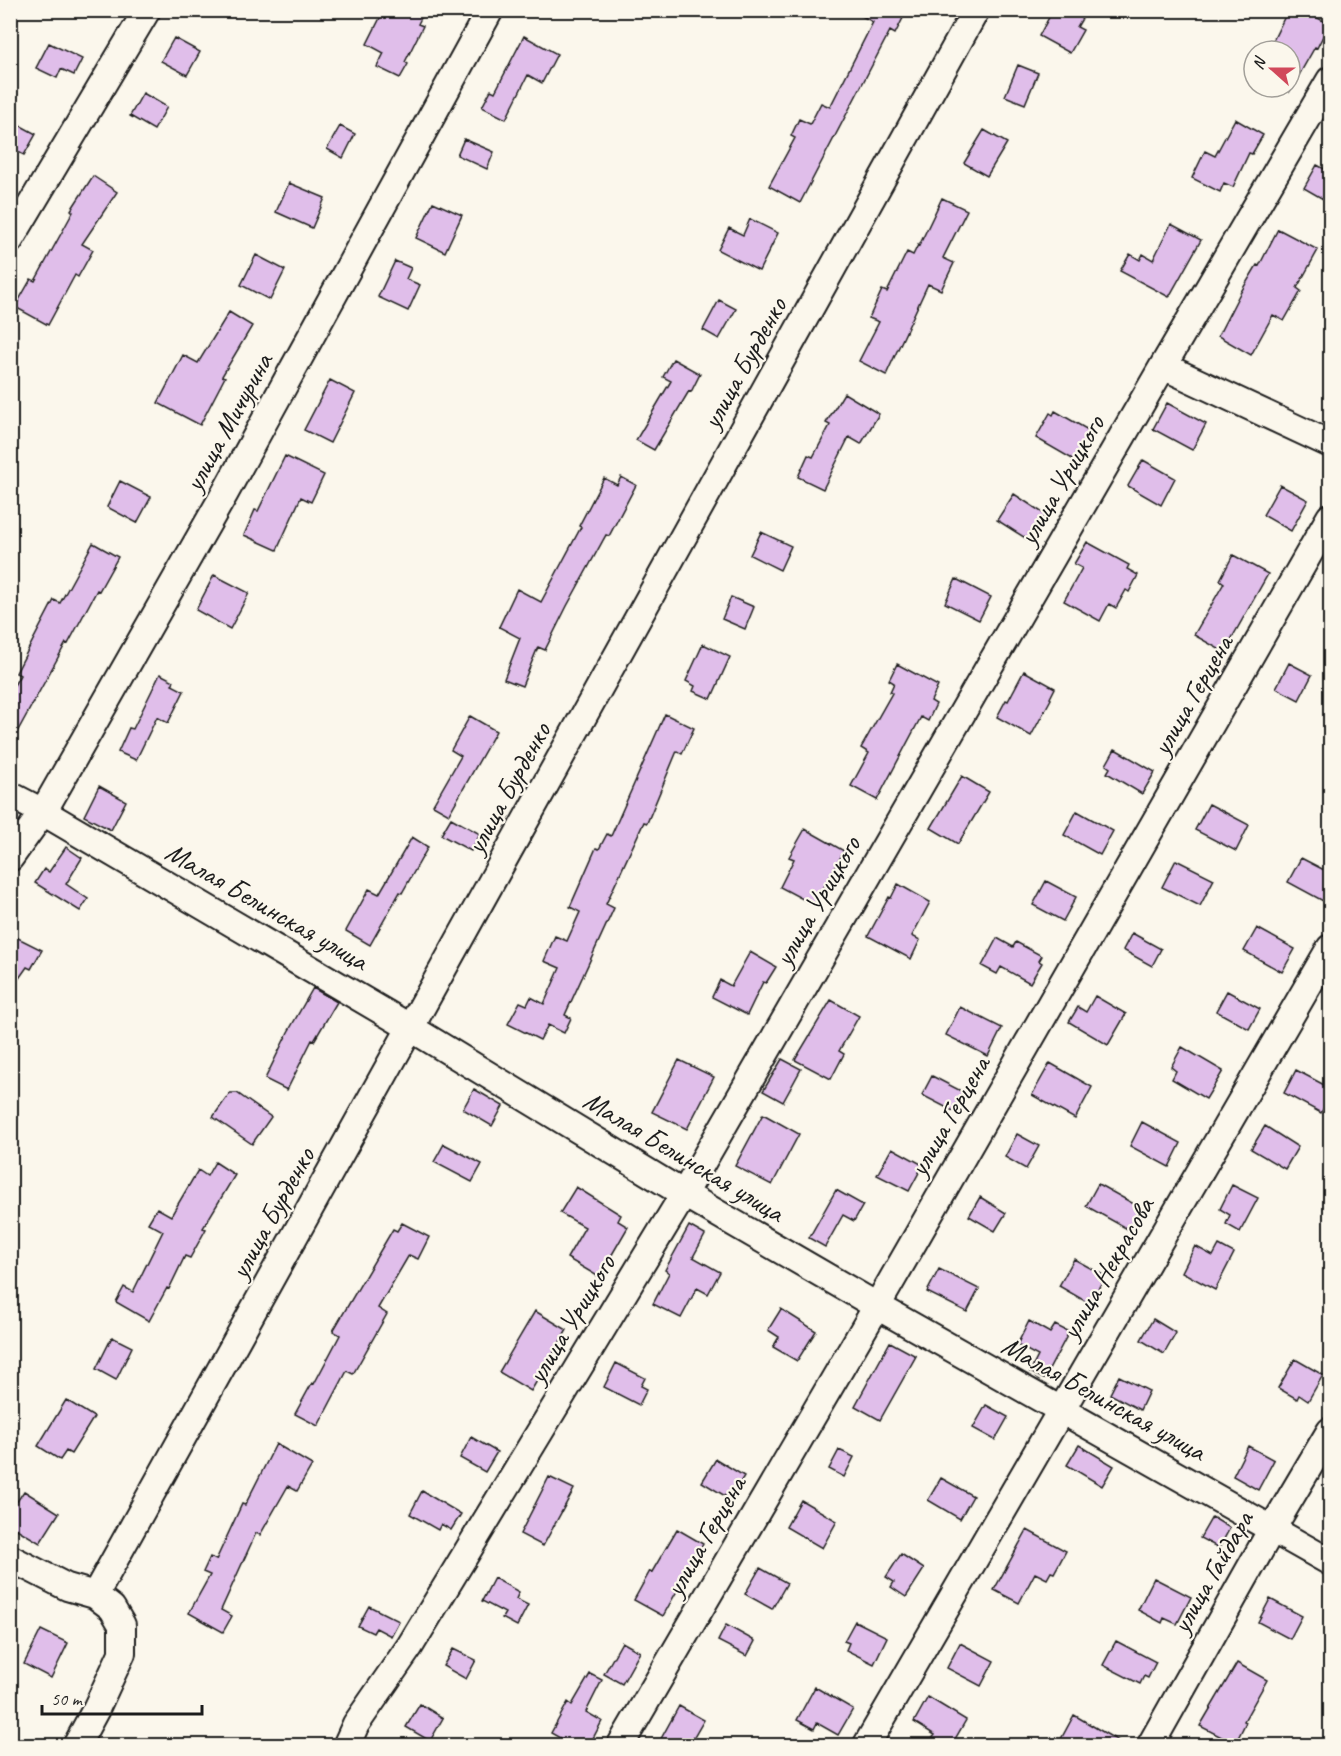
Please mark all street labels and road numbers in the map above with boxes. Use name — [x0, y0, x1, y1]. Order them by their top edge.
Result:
street label: улица Бурденко — [693, 290, 795, 436]
street label: улица Мичурина — [175, 345, 281, 499]
street label: улица Урицкого — [1009, 407, 1113, 553]
street label: улица Герцена — [1143, 627, 1242, 763]
street label: улица Бурденко — [457, 715, 559, 861]
street label: улица Урицкого — [765, 828, 869, 974]
street label: Малая Белинская улица — [160, 834, 376, 979]
street label: улица Герцена — [900, 1048, 999, 1184]
street label: Малая Белинская улица — [577, 1082, 792, 1231]
street label: улица Бурденко — [221, 1140, 323, 1286]
street label: улица Некрасова — [1051, 1189, 1163, 1347]
street label: улица Урицкого — [518, 1246, 624, 1391]
street label: Малая Белинская улица — [996, 1327, 1214, 1469]
street label: улица Герцена — [656, 1468, 755, 1604]
street label: улица Гайдара — [1162, 1503, 1262, 1641]

